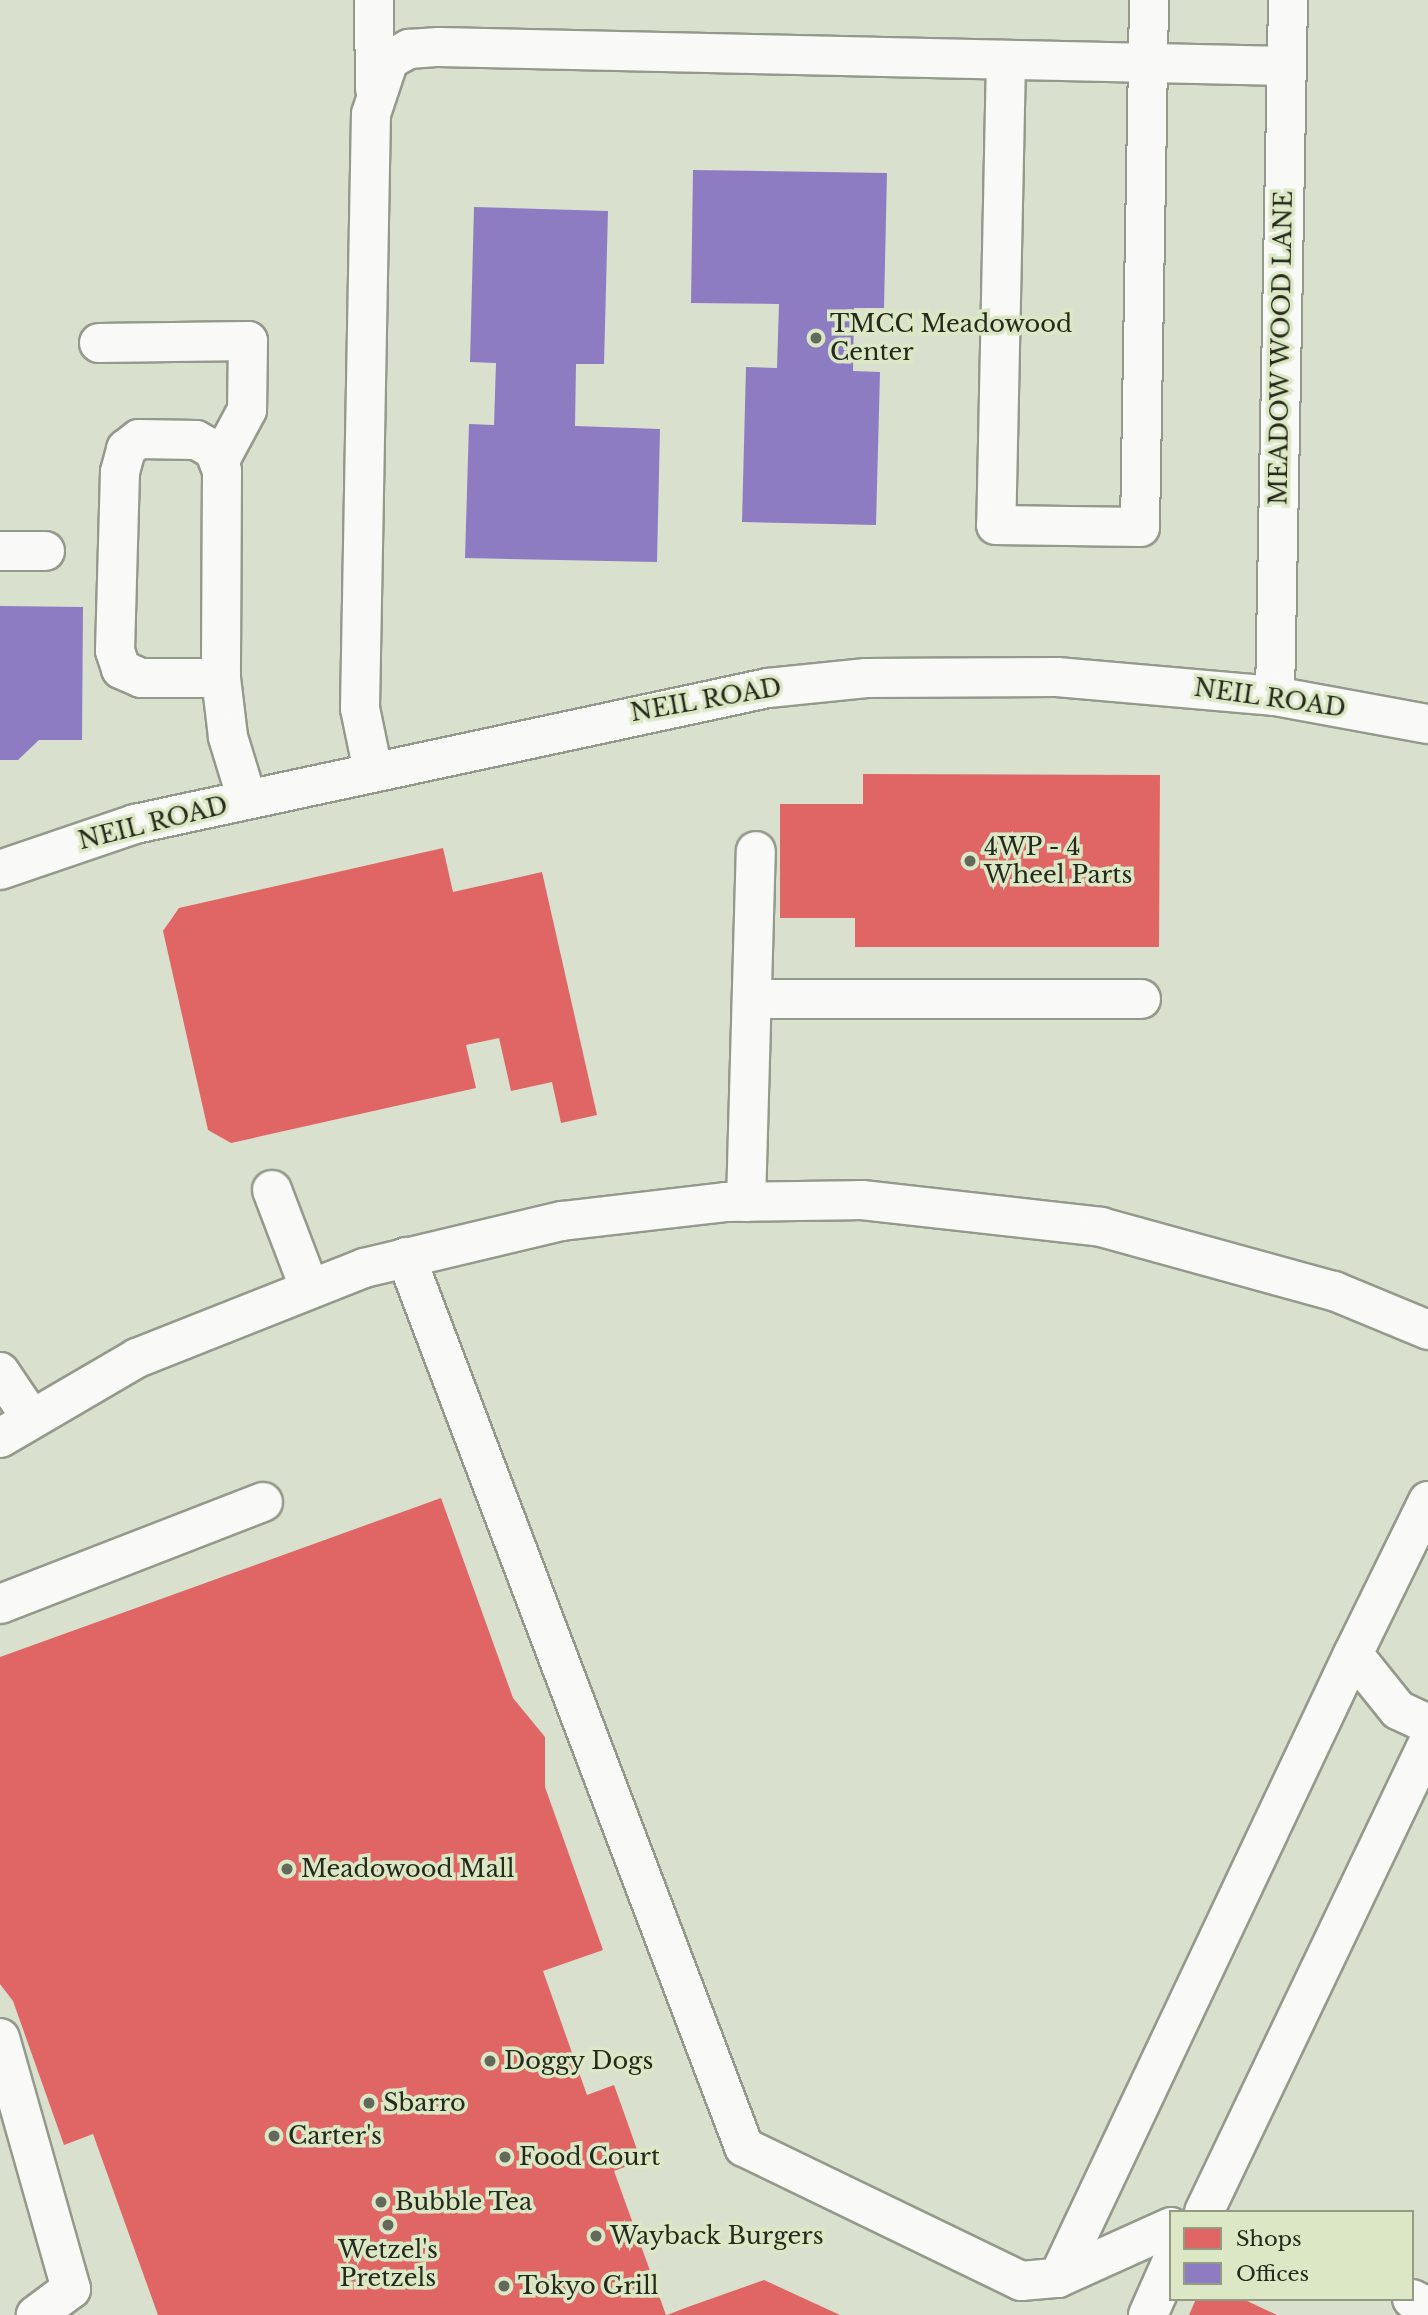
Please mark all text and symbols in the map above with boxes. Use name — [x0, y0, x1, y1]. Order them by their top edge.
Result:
street label: MEADOW WOOD LANE — [1264, 190, 1298, 506]
place label: TMCC Meadowood Center — [830, 310, 1072, 366]
marker: TMCC Meadowood Center — [808, 330, 824, 346]
street label: NEIL ROAD — [628, 672, 784, 728]
street label: NEIL ROAD — [1192, 673, 1348, 723]
street label: NEIL ROAD — [75, 790, 231, 856]
place label: 4WP - 4 Wheel Parts — [984, 833, 1132, 889]
marker: 4WP - 4 Wheel Parts — [962, 853, 978, 869]
place label: Meadowood Mall — [301, 1855, 515, 1883]
marker: Meadowood Mall — [279, 1861, 295, 1877]
place label: Doggy Dogs — [504, 2047, 654, 2075]
marker: Doggy Dogs — [482, 2053, 498, 2069]
place label: Sbarro — [383, 2089, 466, 2117]
marker: Sbarro — [361, 2095, 377, 2111]
place label: Carter's — [288, 2122, 382, 2150]
marker: Carter's — [266, 2128, 282, 2144]
place label: Food Court — [519, 2143, 660, 2171]
marker: Food Court — [497, 2149, 513, 2165]
place label: Bubble Tea — [395, 2188, 533, 2216]
marker: Bubble Tea — [373, 2194, 389, 2210]
legend — [1169, 2210, 1414, 2301]
marker: Wetzel's Pretzels — [380, 2217, 396, 2233]
place label: Wayback Burgers — [610, 2222, 824, 2250]
text: Shops — [1236, 2226, 1302, 2252]
marker: Wayback Burgers — [588, 2228, 604, 2244]
place label: Wetzel's Pretzels — [338, 2236, 438, 2292]
text: Offices — [1236, 2261, 1309, 2287]
place label: Tokyo Grill — [518, 2272, 659, 2300]
marker: Tokyo Grill — [496, 2278, 512, 2294]

